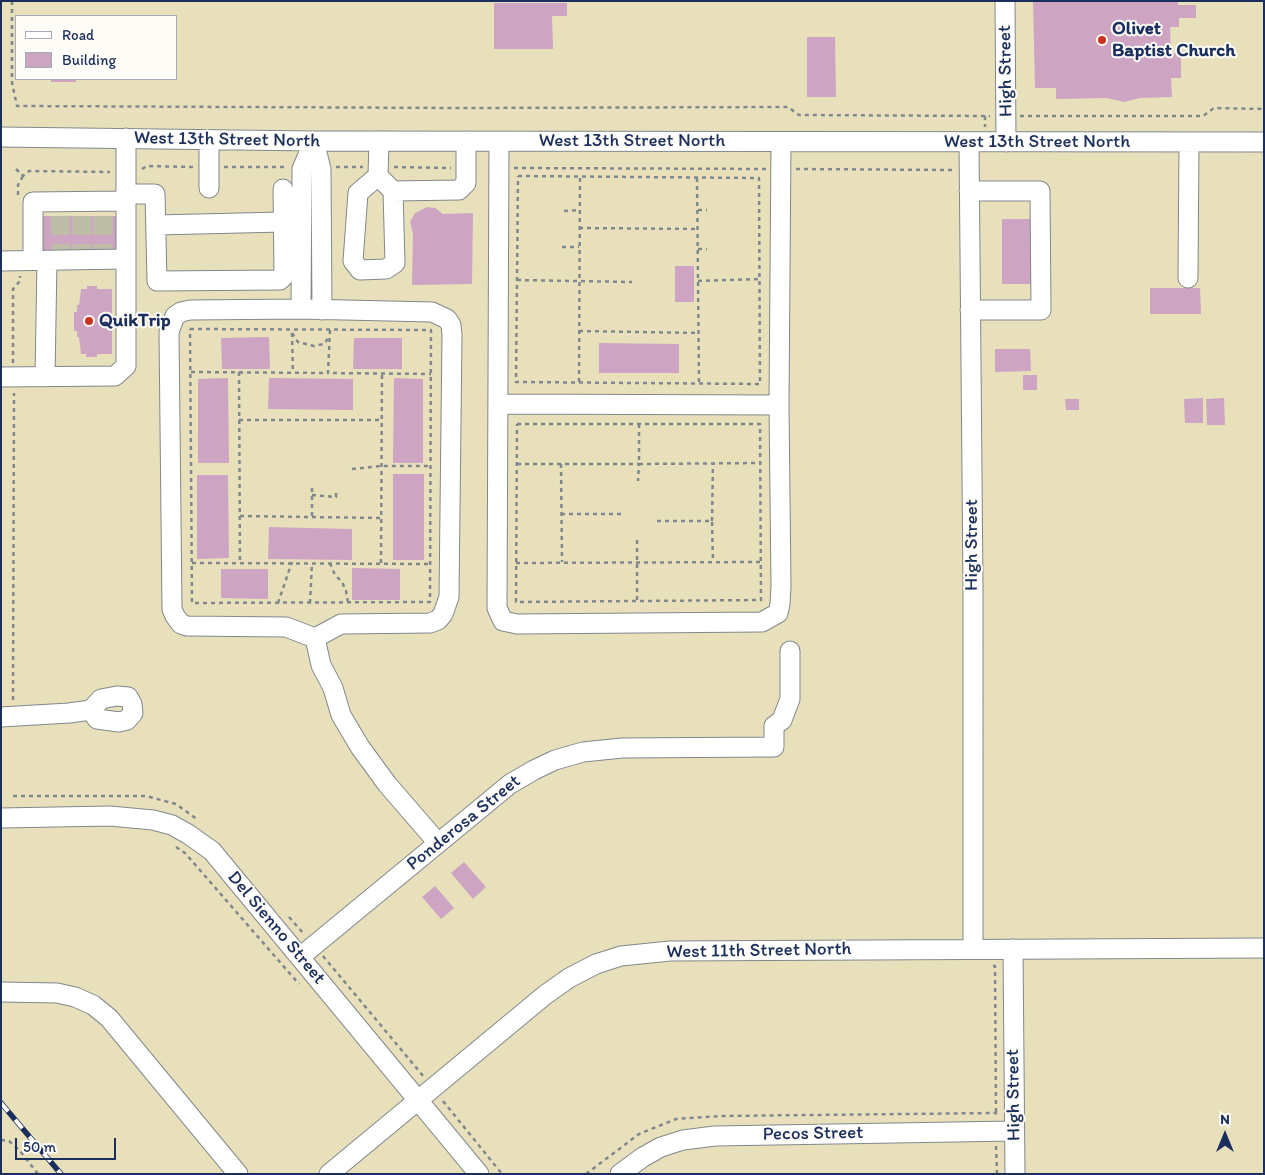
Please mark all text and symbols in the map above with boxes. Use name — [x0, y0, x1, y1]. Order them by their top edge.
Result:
legend — [15, 15, 178, 80]
place label: Olivet Baptist Church — [1112, 18, 1235, 62]
street label: High Street — [994, 25, 1018, 117]
text: Road — [62, 26, 94, 44]
marker: Olivet Baptist Church — [1096, 34, 1108, 46]
text: Building — [62, 51, 116, 69]
street label: West 13th Street North — [134, 127, 320, 153]
street label: West 13th Street North — [539, 130, 725, 152]
street label: West 13th Street North — [944, 131, 1130, 153]
place label: QuikTrip — [99, 310, 171, 332]
marker: QuikTrip — [83, 315, 95, 327]
street label: High Street — [961, 499, 983, 591]
street label: Ponderosa Street — [402, 770, 526, 876]
street label: Del Sienno Street — [222, 867, 330, 989]
street label: West 11th Street North — [666, 938, 852, 964]
street label: High Street — [1002, 1049, 1026, 1141]
north arrow — [1200, 1110, 1250, 1160]
text: N — [1220, 1111, 1230, 1128]
street label: Pecos Street — [762, 1122, 864, 1146]
scale bar — [18, 1128, 119, 1160]
text: 50 m — [23, 1138, 56, 1156]

